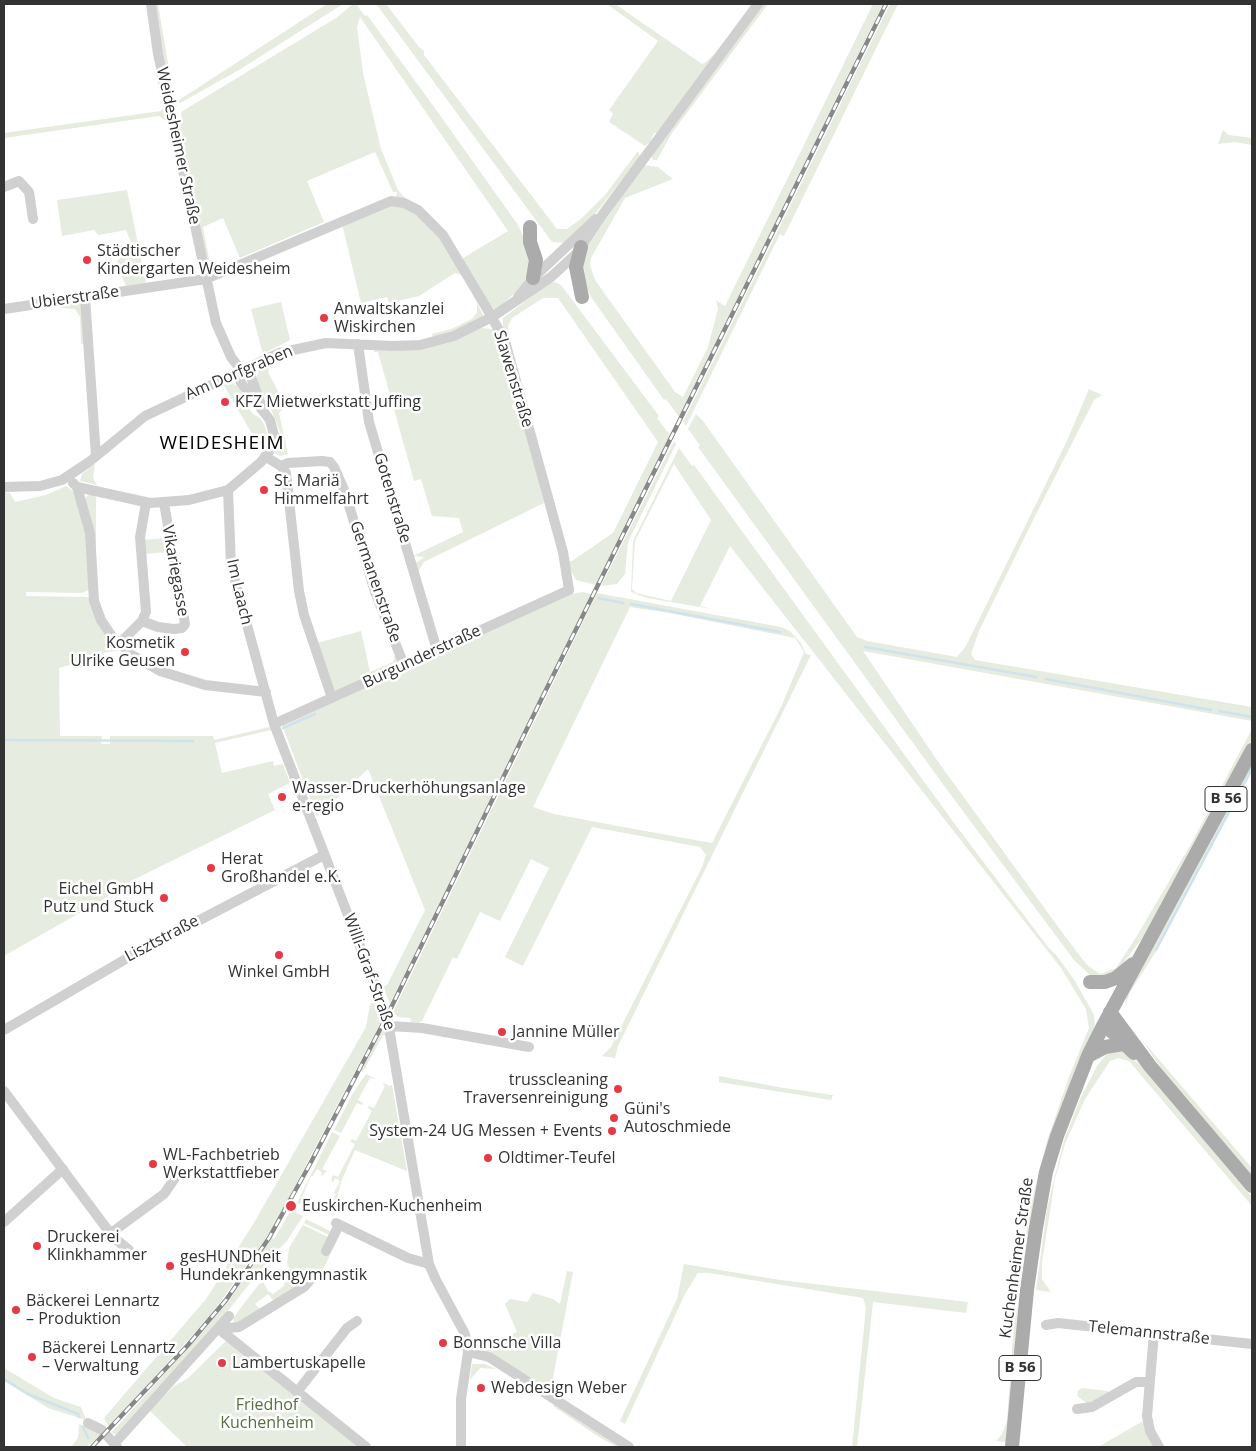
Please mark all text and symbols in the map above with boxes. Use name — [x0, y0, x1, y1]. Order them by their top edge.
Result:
street label: Weidesheimer Straße — [152, 66, 204, 226]
place label: Städtischer Kindergarten Weidesheim — [97, 241, 291, 279]
marker: Städtischer Kindergarten Weidesheim — [81, 254, 93, 266]
street label: Ubierstraße — [30, 282, 120, 314]
place label: Anwaltskanzlei Wiskirchen — [334, 299, 444, 337]
marker: Anwaltskanzlei Wiskirchen — [318, 312, 330, 324]
street label: Slawenstraße — [489, 328, 537, 430]
street label: Am Dorfgraben — [182, 342, 296, 404]
place label: KFZ Mietwerkstatt Juffing — [235, 392, 421, 412]
marker: KFZ Mietwerkstatt Juffing — [219, 396, 231, 408]
district label: WEIDESHEIM — [158, 433, 286, 455]
street label: Gotenstraße — [369, 451, 415, 545]
place label: St. Mariä Himmelfahrt — [274, 471, 369, 509]
marker: St. Mariä Himmelfahrt — [258, 484, 270, 496]
street label: Germanenstraße — [345, 519, 405, 645]
street label: Vikariegasse — [158, 524, 192, 618]
street label: Im Laach — [222, 557, 256, 627]
street label: Burgunderstraße — [360, 621, 484, 693]
place label: Kosmetik Ulrike Geusen — [70, 633, 175, 671]
marker: Kosmetik Ulrike Geusen — [179, 646, 191, 658]
place label: Wasser-Druckerhöhungsanlage e-regio — [292, 778, 526, 816]
road number: B 56 — [1205, 786, 1247, 812]
marker: Wasser-Druckerhöhungsanlage e-regio — [276, 791, 288, 803]
place label: Herat Großhandel e.K. — [221, 849, 341, 887]
marker: Herat Großhandel e.K. — [205, 862, 217, 874]
place label: Eichel GmbH Putz und Stuck — [43, 879, 154, 917]
marker: Eichel GmbH Putz und Stuck — [158, 892, 170, 904]
street label: Willi-Graf-Straße — [339, 911, 399, 1033]
street label: Lisztstraße — [122, 912, 202, 966]
marker: Winkel GmbH — [273, 949, 285, 961]
place label: Winkel GmbH — [228, 962, 330, 982]
place label: Jannine Müller — [512, 1022, 620, 1042]
marker: Jannine Müller — [496, 1026, 508, 1038]
place label: trusscleaning Traversenreinigung — [463, 1070, 608, 1108]
marker: trusscleaning Traversenreinigung — [612, 1083, 624, 1095]
place label: Güni's Autoschmiede — [624, 1099, 731, 1137]
marker: Güni's Autoschmiede — [608, 1112, 620, 1124]
place label: System-24 UG Messen + Events — [369, 1121, 602, 1141]
marker: System-24 UG Messen + Events — [606, 1125, 618, 1137]
place label: WL-Fachbetrieb Werkstattfieber — [163, 1145, 280, 1183]
place label: Oldtimer-Teufel — [498, 1148, 616, 1168]
marker: Oldtimer-Teufel — [482, 1152, 494, 1164]
marker: WL-Fachbetrieb Werkstattfieber — [147, 1158, 159, 1170]
street label: Kuchenheimer Straße — [996, 1176, 1038, 1340]
place label: Euskirchen-Kuchenheim — [302, 1196, 482, 1216]
marker: Euskirchen-Kuchenheim — [284, 1199, 298, 1213]
place label: Druckerei Klinkhammer — [47, 1227, 147, 1265]
marker: Druckerei Klinkhammer — [31, 1240, 43, 1252]
place label: gesHUNDheit Hundekrankengymnastik — [180, 1247, 367, 1285]
marker: gesHUNDheit Hundekrankengymnastik — [164, 1260, 176, 1272]
place label: Bäckerei Lennartz – Produktion — [26, 1291, 160, 1329]
marker: Bäckerei Lennartz – Produktion — [10, 1304, 22, 1316]
street label: Telemannstraße — [1087, 1317, 1211, 1349]
place label: Bonnsche Villa — [453, 1333, 561, 1353]
marker: Bonnsche Villa — [437, 1337, 449, 1349]
place label: Bäckerei Lennartz – Verwaltung — [42, 1338, 176, 1376]
marker: Bäckerei Lennartz – Verwaltung — [26, 1351, 38, 1363]
place label: Lambertuskapelle — [232, 1353, 366, 1373]
road number: B 56 — [999, 1356, 1041, 1380]
marker: Lambertuskapelle — [216, 1357, 228, 1369]
place label: Webdesign Weber — [491, 1378, 627, 1398]
marker: Webdesign Weber — [475, 1382, 487, 1394]
park label: Friedhof Kuchenheim — [220, 1395, 314, 1433]

